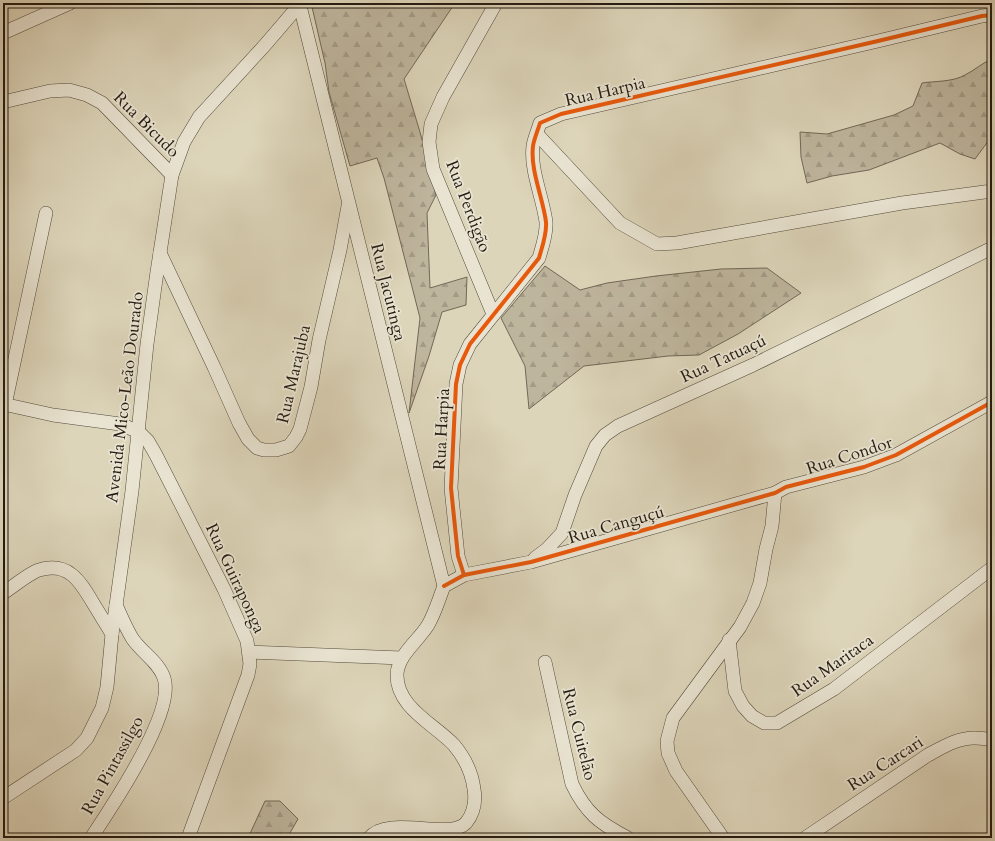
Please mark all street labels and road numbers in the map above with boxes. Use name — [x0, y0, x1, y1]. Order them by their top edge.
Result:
street label: Rua Harpia — [563, 71, 648, 112]
street label: Rua Bicudo — [109, 86, 185, 162]
street label: Rua Perdigão — [440, 157, 497, 256]
street label: Rua Jacutinga — [365, 241, 412, 344]
street label: Avenida Mico-Leão Dourado — [100, 290, 149, 504]
street label: Rua Marajuba — [271, 322, 316, 426]
street label: Rua Tatuaçú — [677, 329, 770, 388]
street label: Rua Harpia — [428, 387, 455, 471]
street label: Rua Condor — [803, 430, 896, 480]
street label: Rua Canguçú — [565, 500, 667, 549]
street label: Rua Guiraponga — [200, 519, 271, 638]
street label: Rua Maritaca — [787, 628, 878, 702]
street label: Rua Cuitelão — [557, 686, 602, 783]
street label: Rua Pintassilgo — [76, 712, 149, 819]
street label: Rua Carcari — [843, 730, 928, 796]

